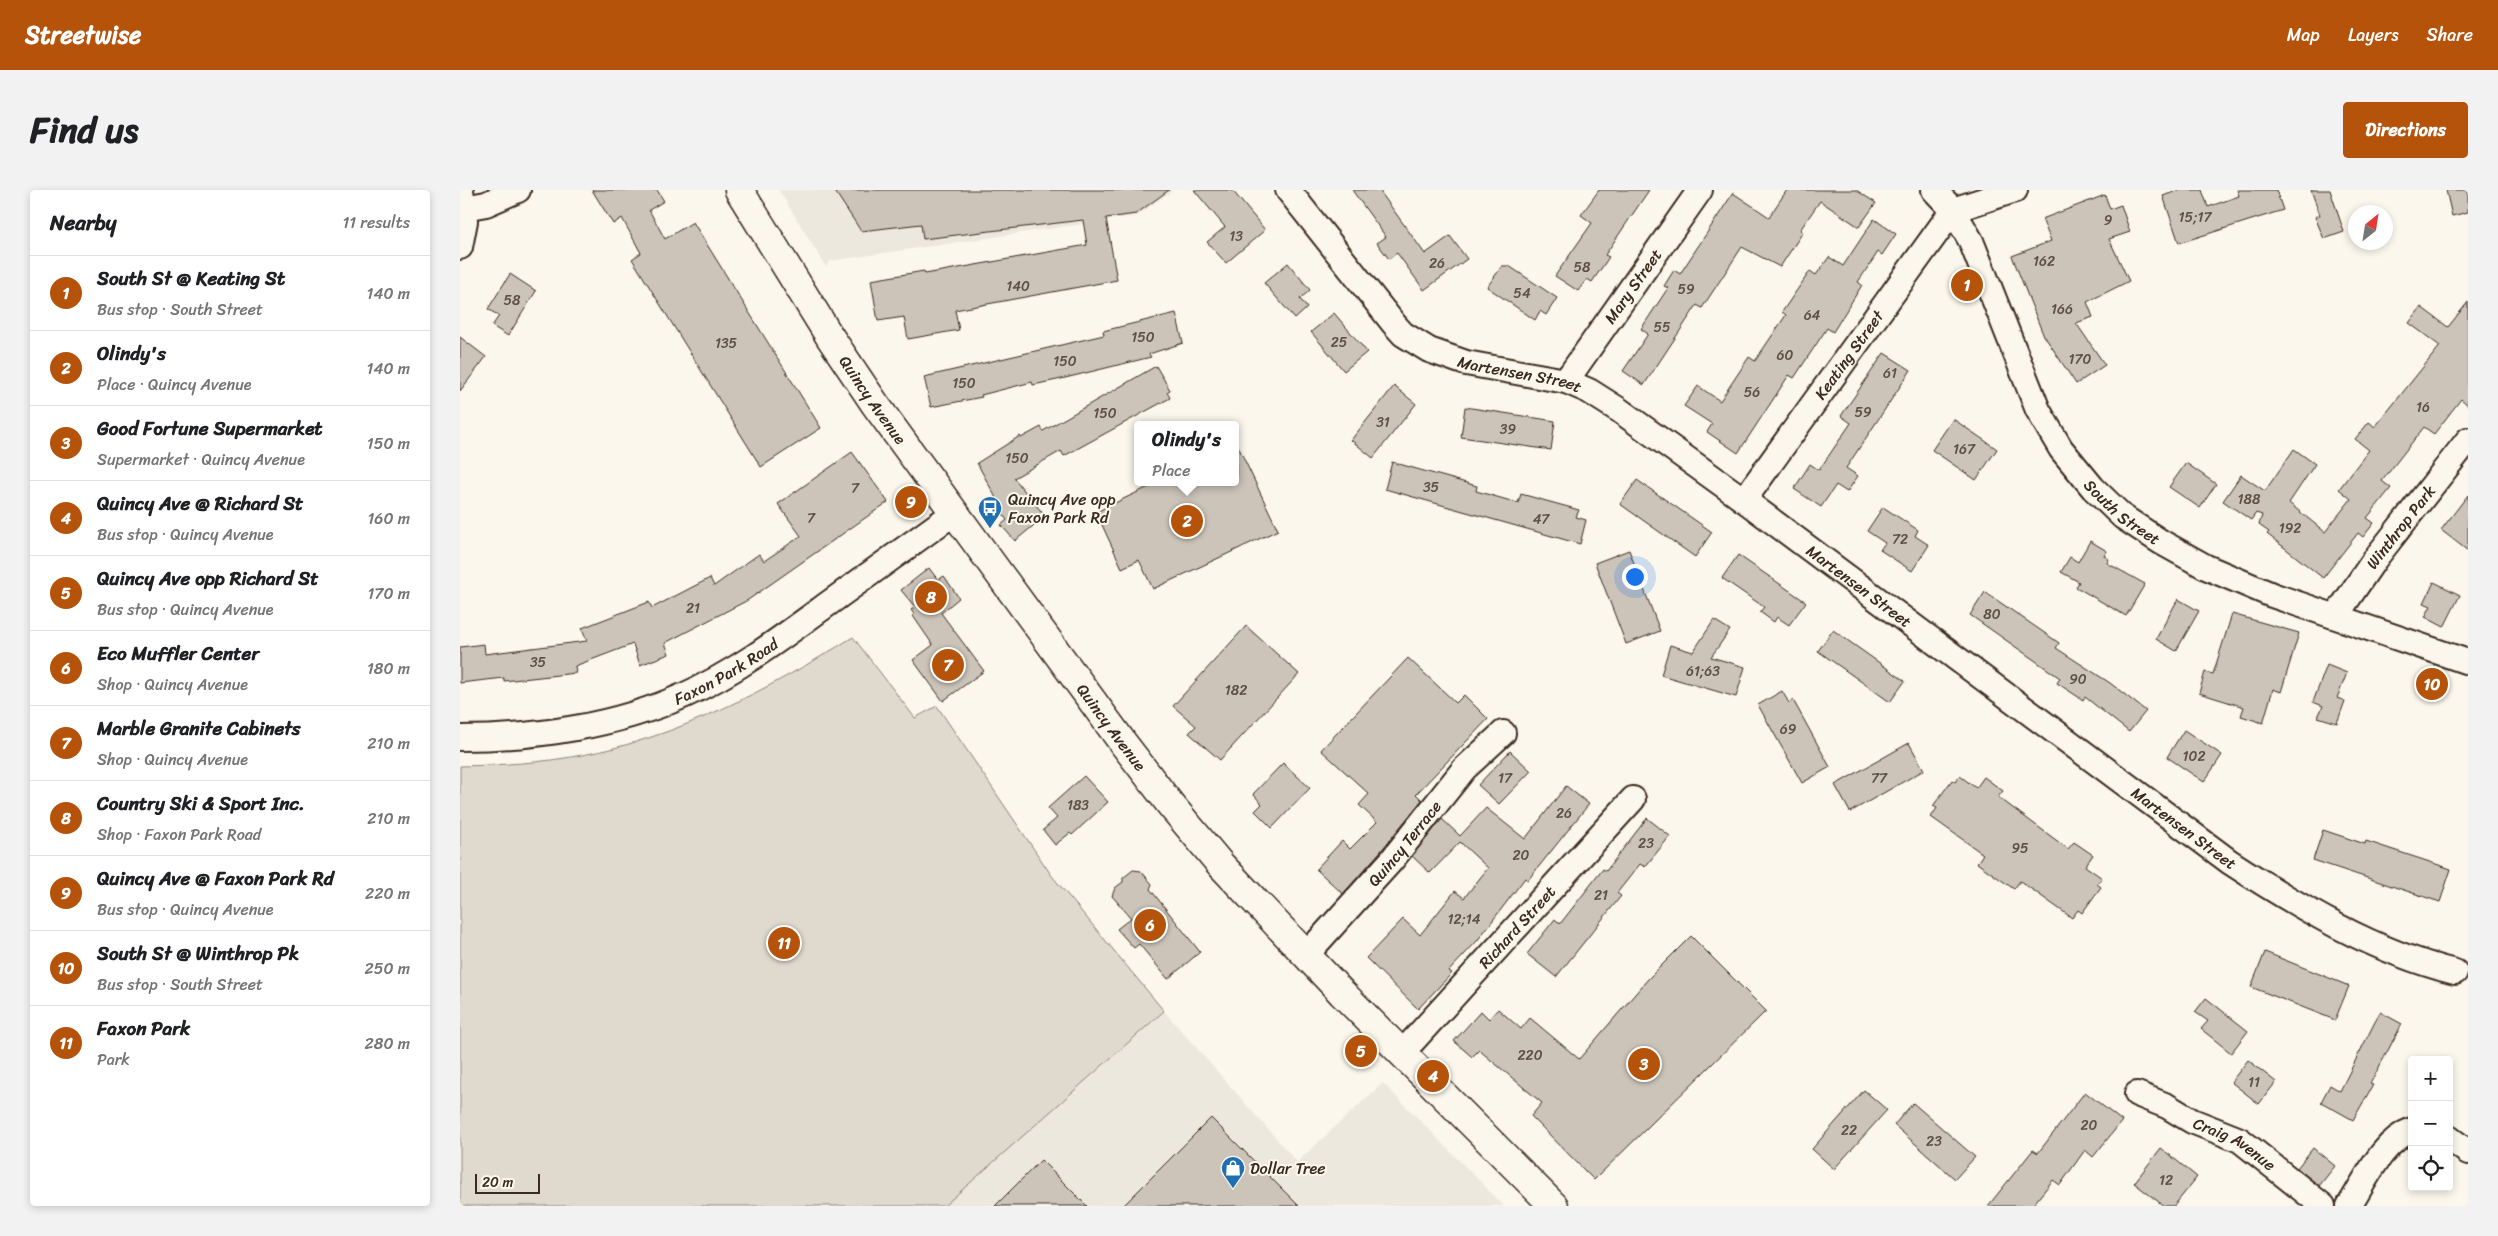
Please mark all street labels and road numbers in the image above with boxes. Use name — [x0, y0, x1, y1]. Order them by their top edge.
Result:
street label: Mary Street — [1596, 243, 1670, 330]
street label: Keating Street — [1807, 304, 1892, 406]
street label: Martensen Street — [1453, 347, 1587, 401]
street label: Quincy Avenue — [831, 349, 914, 451]
street label: South Street — [2076, 473, 2166, 553]
street label: Winthrop Park — [2358, 478, 2443, 575]
street label: Martensen Street — [1800, 537, 1918, 636]
street label: Faxon Park Road — [669, 629, 786, 713]
street label: Quincy Avenue — [1069, 677, 1154, 778]
street label: Martensen Street — [2125, 779, 2242, 878]
street label: Quincy Terrace — [1360, 794, 1449, 893]
street label: Richard Street — [1471, 879, 1563, 976]
street label: Craig Avenue — [2189, 1109, 2282, 1179]

